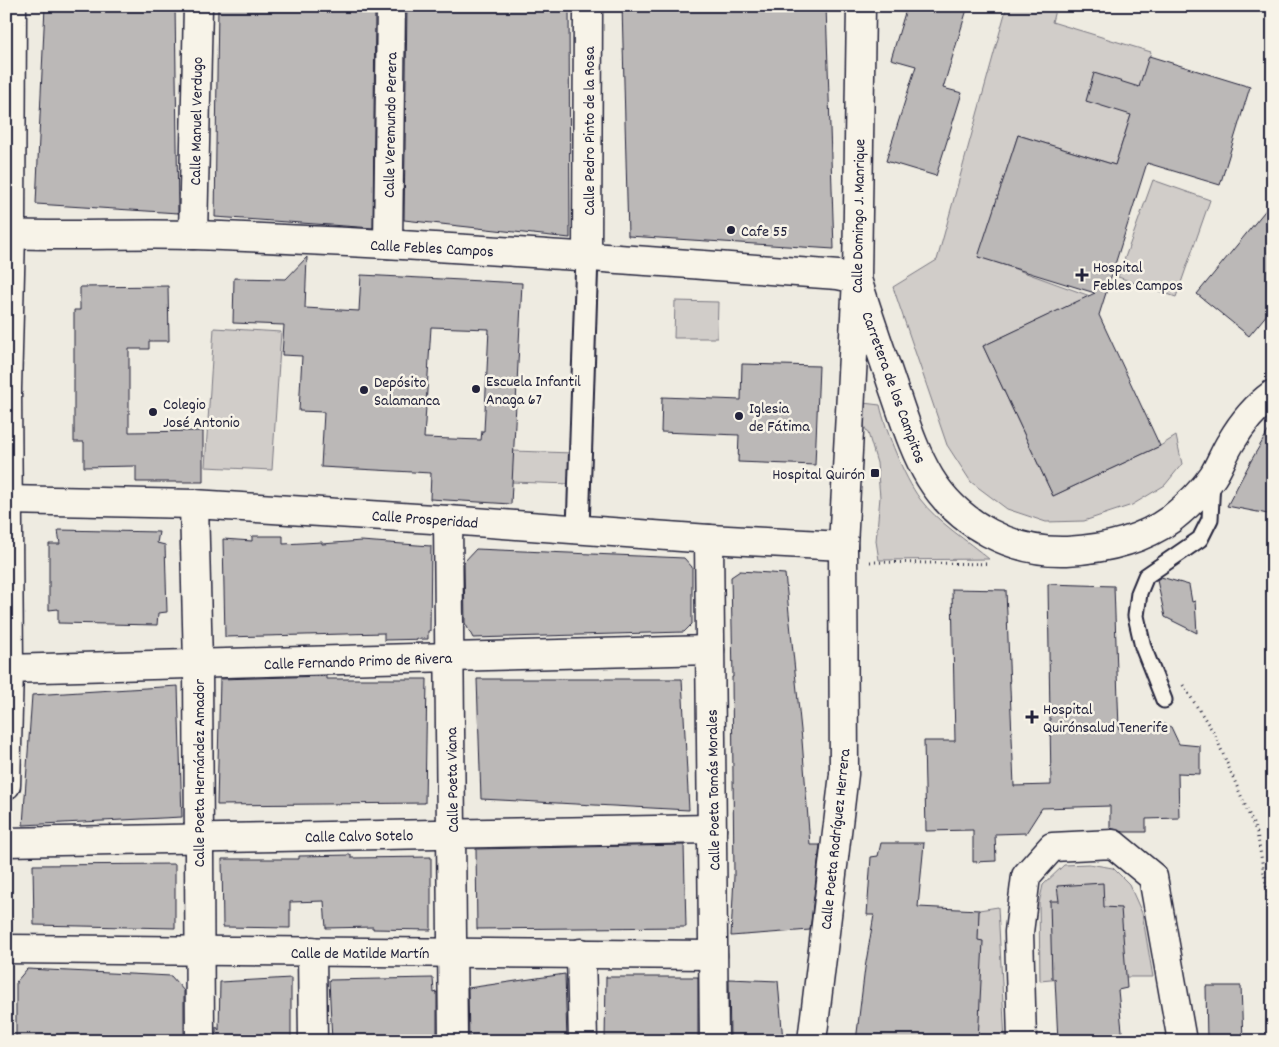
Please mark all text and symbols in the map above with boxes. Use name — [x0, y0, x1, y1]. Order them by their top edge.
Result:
street label: Calle Pedro Pinto de la Rosa — [579, 46, 602, 215]
street label: Calle Veremundo Perera — [379, 51, 404, 198]
street label: Calle Manuel Verdugo — [185, 57, 210, 186]
street label: Calle Domingo J. Manrique — [847, 139, 872, 294]
place label: Cafe 55 — [741, 221, 788, 244]
marker: Cafe 55 — [725, 224, 737, 236]
street label: Calle Febles Campos — [369, 235, 495, 264]
place label: Hospital Febles Campos — [1093, 257, 1183, 298]
marker: Hospital Febles Campos — [1075, 268, 1089, 282]
street label: Carretera de los Campitos — [854, 309, 931, 467]
place label: Escuela Infantil Anaga 67 — [486, 371, 581, 412]
place label: Depósito Salamanca — [374, 372, 440, 413]
marker: Escuela Infantil Anaga 67 — [470, 383, 482, 395]
marker: Depósito Salamanca — [358, 384, 370, 396]
place label: Colegio José Antonio — [163, 394, 240, 435]
place label: Iglesia de Fátima — [749, 398, 810, 439]
marker: Colegio José Antonio — [147, 406, 159, 418]
marker: Iglesia de Fátima — [733, 410, 745, 422]
place label: Hospital Quirón — [772, 464, 865, 487]
marker: Hospital Quirón — [869, 467, 881, 479]
street label: Calle Prosperidad — [371, 505, 479, 536]
street label: Calle Fernando Primo de Rivera — [264, 648, 453, 677]
street label: Calle Poeta Hernández Amador — [189, 679, 212, 867]
place label: Hospital Quirónsalud Tenerife — [1043, 699, 1168, 740]
street label: Calle Poeta Tomás Morales — [702, 709, 727, 871]
marker: Hospital Quirónsalud Tenerife — [1025, 710, 1039, 724]
street label: Calle Poeta Viana — [441, 727, 466, 833]
street label: Calle Poeta Rodríguez Herrera — [816, 747, 857, 931]
street label: Calle Calvo Sotelo — [305, 825, 413, 850]
street label: Calle de Matilde Martín — [291, 943, 429, 966]

